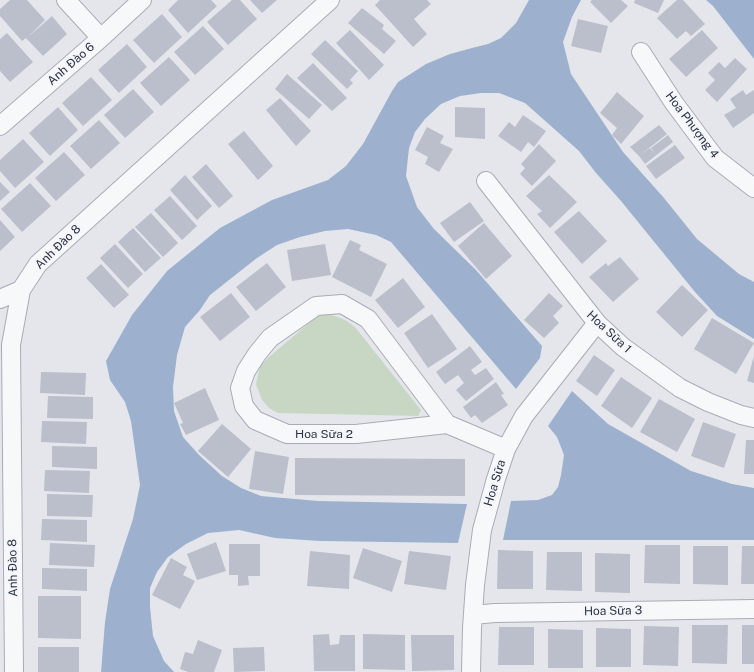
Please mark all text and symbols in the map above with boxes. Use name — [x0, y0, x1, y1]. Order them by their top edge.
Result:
street label: Anh Đào 6 — [45, 40, 97, 88]
street label: Hoa Phượng 4 — [662, 89, 722, 161]
street label: Anh Đào 8 — [32, 222, 84, 272]
street label: Hoa Sữa 1 — [584, 308, 634, 356]
street label: Hoa Sữa 2 — [295, 427, 353, 441]
street label: Hoa Sữa — [481, 458, 509, 508]
street label: Anh Đào 8 — [5, 539, 21, 597]
street label: Hoa Sữa 3 — [584, 603, 642, 619]

